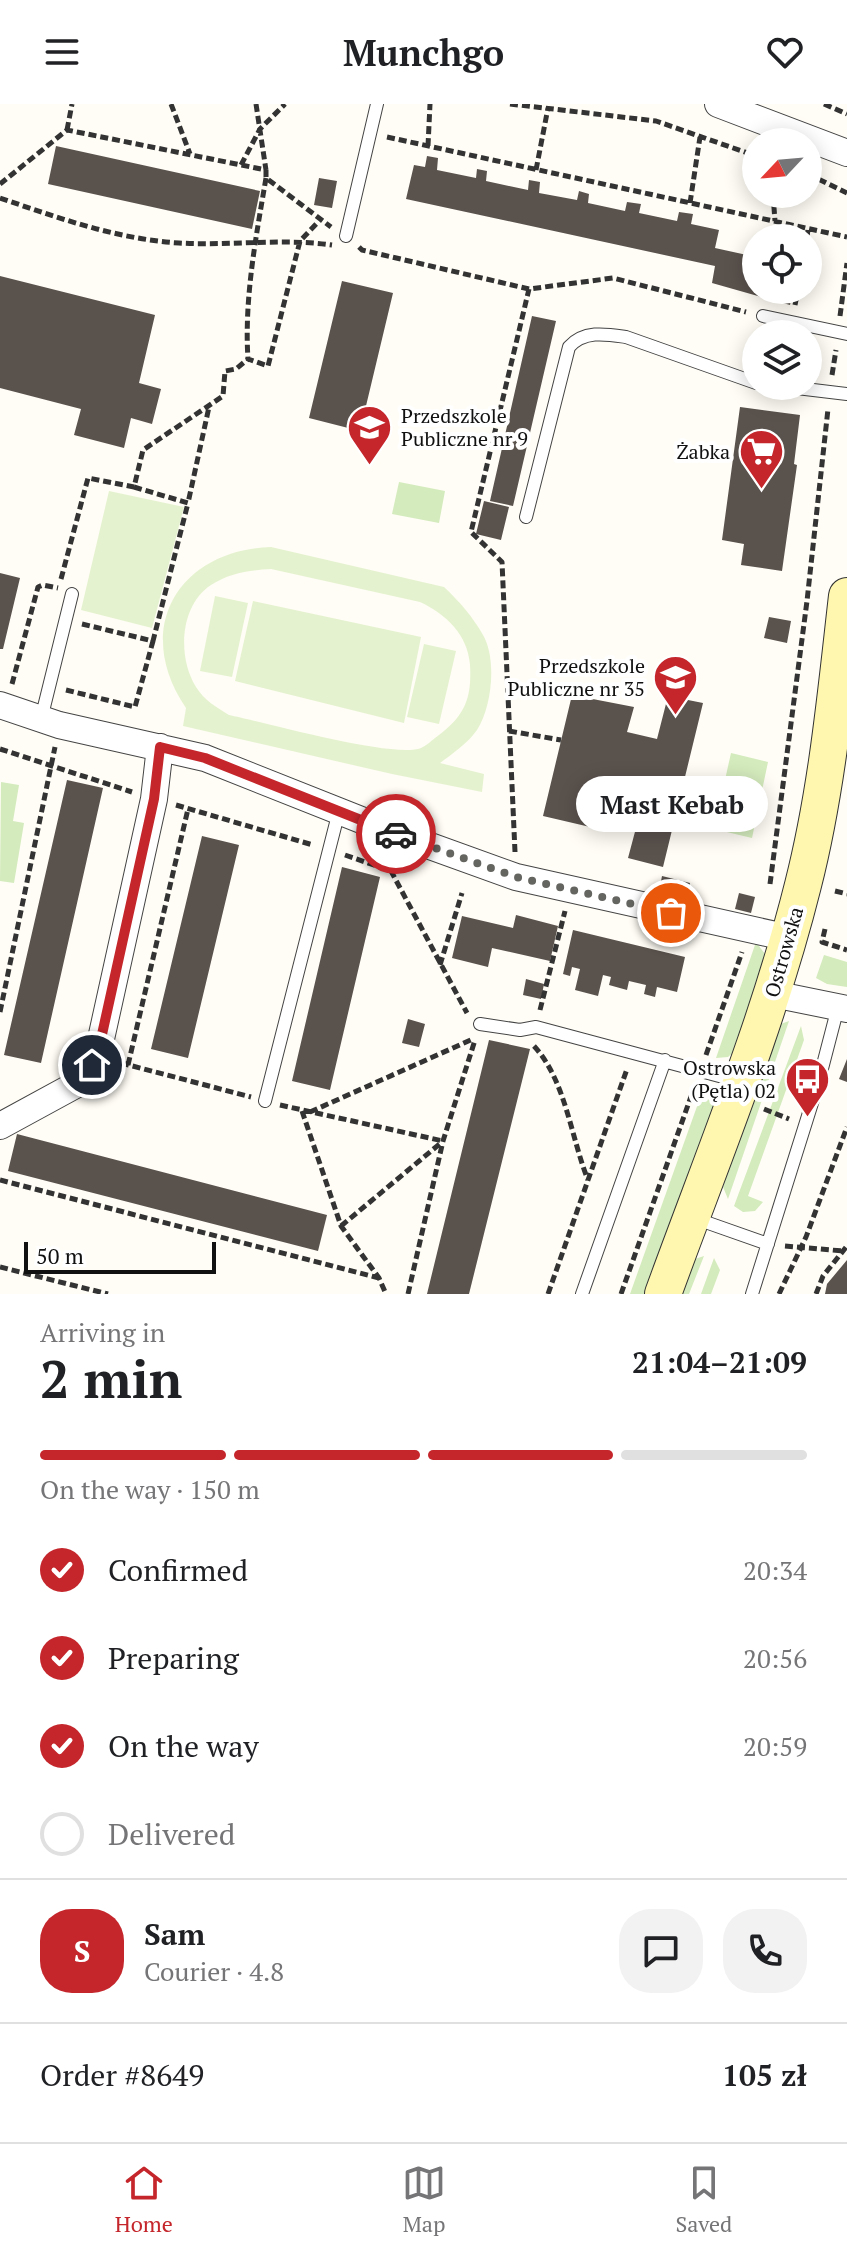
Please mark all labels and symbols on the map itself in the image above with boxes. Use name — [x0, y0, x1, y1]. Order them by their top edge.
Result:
north arrow — [742, 128, 822, 208]
place label: Przedszkole Publiczne nr 9 — [401, 402, 528, 452]
school or university icon: Przedszkole Publiczne nr 9 — [346, 403, 394, 466]
supermarket icon: Żabka — [737, 428, 785, 491]
place label: Żabka — [676, 438, 730, 465]
place label: Przedszkole Publiczne nr 35 — [507, 652, 645, 702]
school or university icon: Przedszkole Publiczne nr 35 — [652, 654, 700, 717]
callout: Mast Kebab — [575, 777, 767, 833]
courier — [356, 794, 436, 874]
pin — [637, 879, 705, 947]
street label: Ostrowska — [758, 903, 809, 1000]
pin — [58, 1031, 126, 1099]
place label: Ostrowska (Pętla) 02 — [683, 1054, 776, 1104]
bus stop icon: Ostrowska (Pętla) 02 — [783, 1056, 831, 1119]
scale bar — [24, 1238, 216, 1274]

